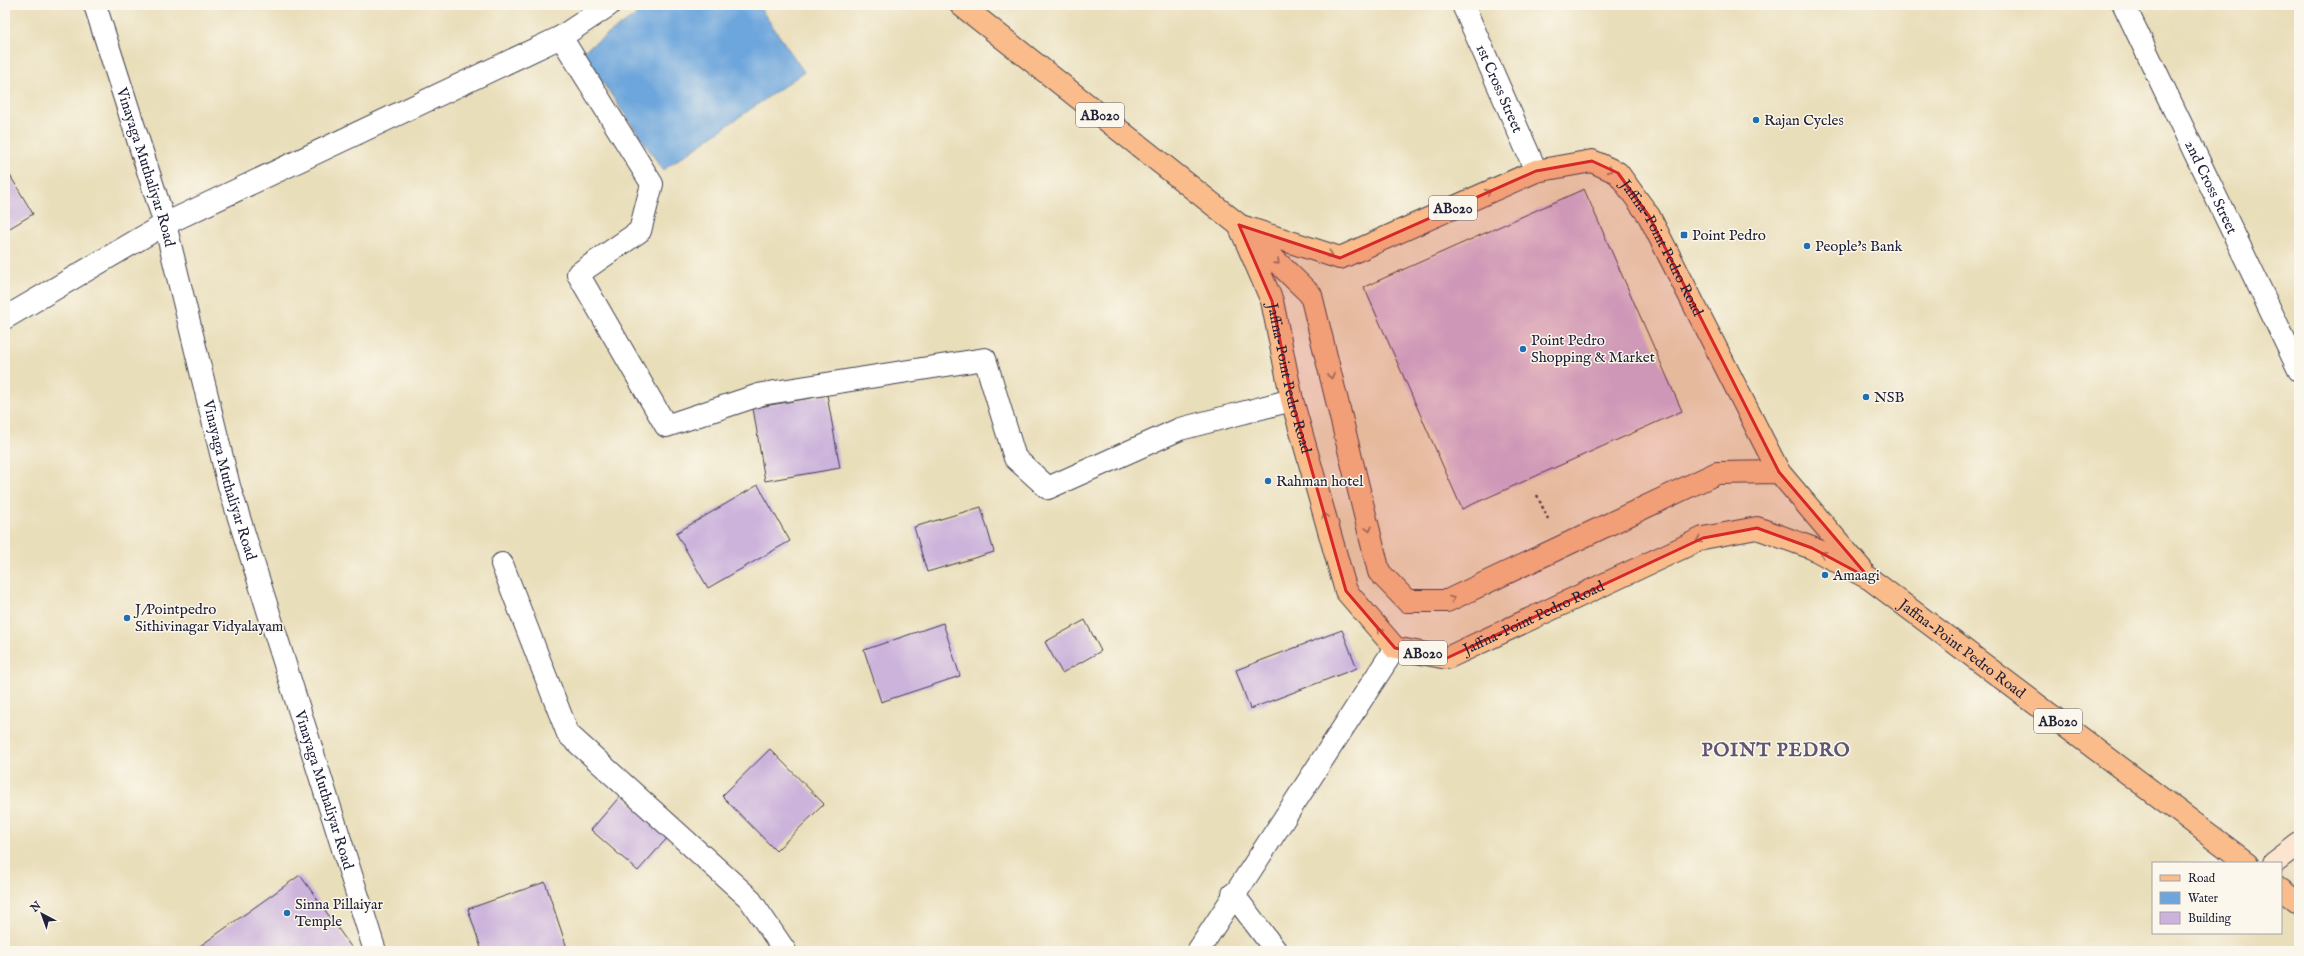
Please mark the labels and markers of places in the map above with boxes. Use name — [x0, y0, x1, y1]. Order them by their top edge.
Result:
place label: Rajan Cycles — [1764, 111, 1844, 130]
marker: Rajan Cycles — [1751, 115, 1761, 125]
place label: Point Pedro — [1692, 226, 1766, 245]
marker: Point Pedro — [1679, 230, 1689, 240]
place label: People's Bank — [1815, 237, 1903, 256]
marker: People's Bank — [1802, 241, 1812, 251]
place label: Point Pedro Shopping & Market — [1531, 331, 1655, 367]
marker: Point Pedro Shopping & Market — [1518, 344, 1528, 354]
place label: NSB — [1874, 388, 1905, 407]
marker: NSB — [1861, 392, 1871, 402]
place label: Rahman hotel — [1276, 472, 1364, 491]
marker: Rahman hotel — [1263, 476, 1273, 486]
place label: Amaagi — [1832, 566, 1880, 585]
marker: Amaagi — [1820, 570, 1830, 580]
place label: J/Pointpedro Sithivinagar Vidyalayam — [133, 600, 284, 636]
marker: J/Pointpedro Sithivinagar Vidyalayam — [122, 613, 132, 623]
place label: Sinna Pillaiyar Temple — [295, 895, 384, 931]
marker: Sinna Pillaiyar Temple — [282, 908, 292, 918]

